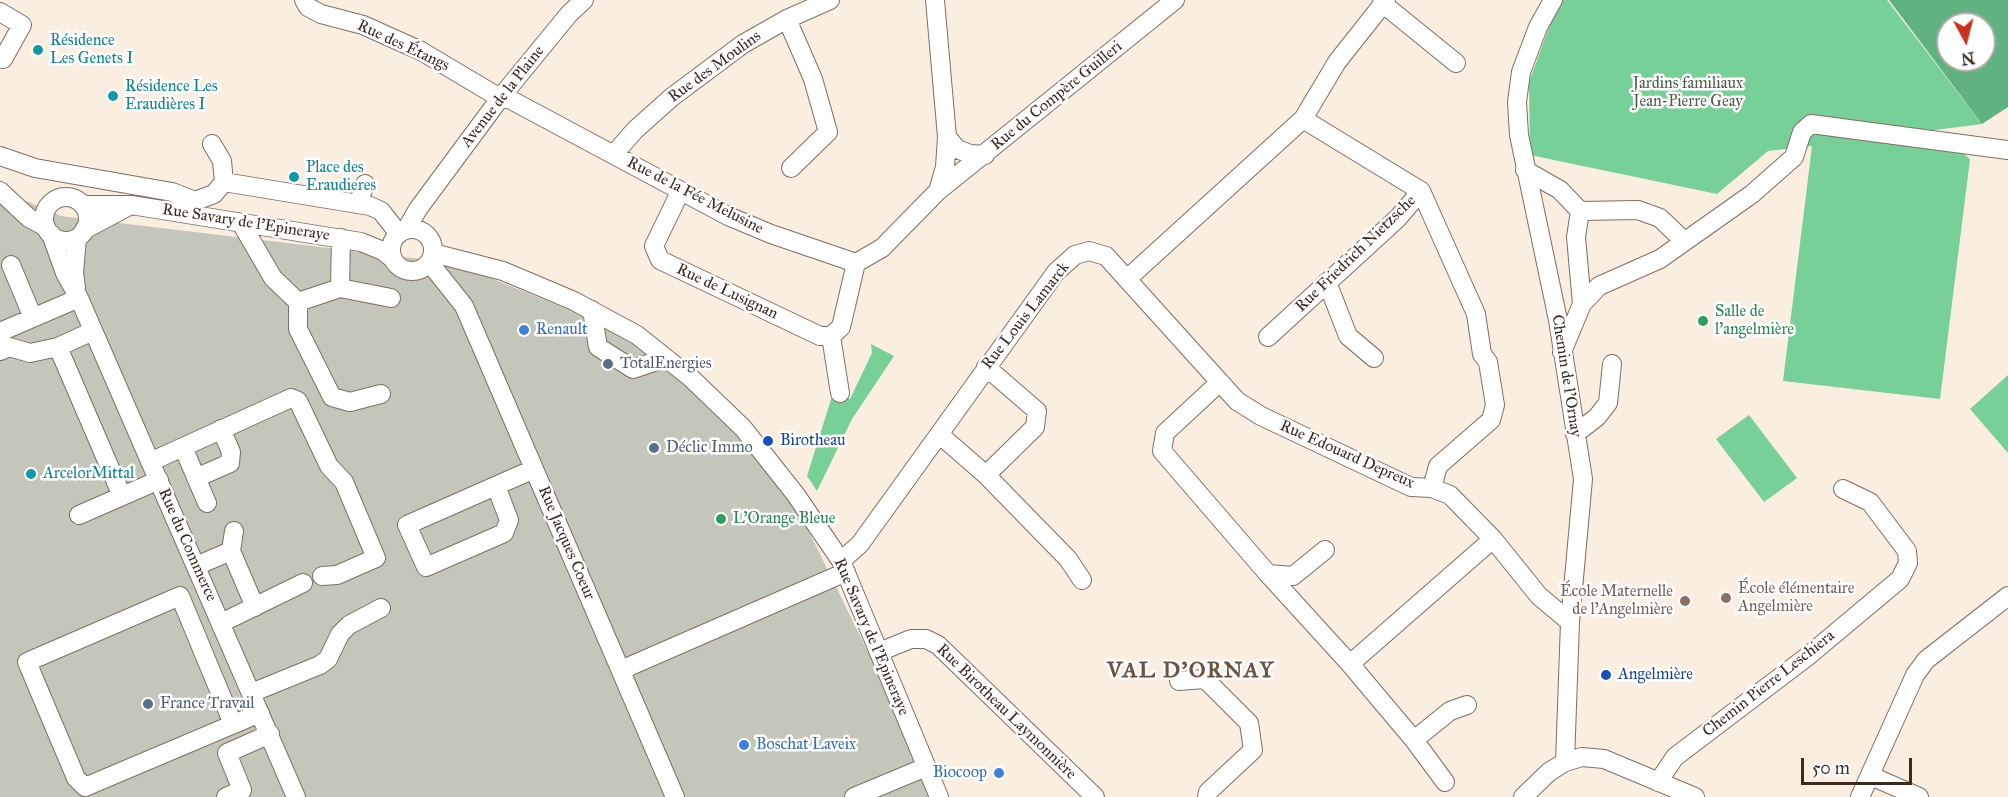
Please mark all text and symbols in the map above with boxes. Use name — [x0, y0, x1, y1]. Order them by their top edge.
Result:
north arrow — [1936, 12, 1996, 72]
street label: Rue des Étangs — [354, 16, 452, 76]
street label: Rue des Moulins — [665, 27, 765, 107]
place label: Résidence Les Genets I — [50, 31, 133, 69]
street label: Rue du Compère Guilleri — [988, 37, 1126, 155]
street label: Avenue de la Plaine — [457, 42, 549, 152]
marker: Résidence Les Genets I — [31, 43, 45, 57]
text: N — [1960, 48, 1976, 69]
park label: Jardins familiaux Jean-Pierre Geay — [1633, 74, 1743, 112]
place label: Résidence Les Eraudières I — [125, 77, 218, 115]
marker: Résidence Les Eraudières I — [106, 89, 120, 103]
street label: Rue de la Fée Melusine — [624, 153, 766, 239]
place label: Place des Eraudieres — [306, 158, 376, 196]
marker: Place des Eraudieres — [287, 170, 301, 184]
street label: Rue Friedrich Nietzsche — [1292, 192, 1420, 316]
street label: Rue Savary de l'Epineraye — [161, 200, 331, 246]
street label: Rue Louis Lamarck — [978, 259, 1074, 373]
street label: Rue de Lusignan — [673, 260, 781, 324]
place label: Salle de l'angelmière — [1715, 302, 1794, 340]
street label: Chemin de l'Ornay — [1547, 313, 1585, 439]
marker: Salle de l'angelmière — [1696, 314, 1710, 328]
place label: Renault — [536, 320, 588, 340]
marker: Renault — [517, 323, 531, 337]
place label: TotalEnergies — [620, 354, 712, 374]
marker: TotalEnergies — [601, 357, 615, 371]
street label: Rue Edouard Depreux — [1277, 417, 1417, 493]
place label: Birotheau — [780, 431, 845, 451]
marker: Birotheau — [761, 434, 775, 448]
place label: Déclic Immo — [666, 438, 753, 458]
marker: Déclic Immo — [647, 441, 661, 455]
place label: ArcelorMittal — [43, 464, 134, 484]
marker: ArcelorMittal — [24, 467, 38, 481]
street label: Rue Jacques Coeur — [533, 483, 599, 603]
street label: Rue du Commerce — [153, 486, 221, 604]
place label: L'Orange Bleue — [733, 509, 835, 529]
marker: L'Orange Bleue — [714, 512, 728, 526]
street label: Rue Savary de l'Epineraye — [829, 555, 913, 719]
place label: École élémentaire Angelmière — [1738, 579, 1854, 617]
place label: École Maternelle de l'Angelmière — [1560, 582, 1673, 620]
marker: École élémentaire Angelmière — [1719, 591, 1733, 605]
marker: École Maternelle de l'Angelmière — [1678, 594, 1692, 608]
street label: Chemin Pierre Leschiera — [1699, 626, 1839, 742]
street label: Rue Birotheau Laymonnière — [932, 640, 1080, 784]
district label: VAL D'ORNAY — [1107, 659, 1275, 685]
place label: Angelmière — [1618, 665, 1693, 685]
marker: Angelmière — [1599, 668, 1613, 682]
place label: France Travail — [160, 694, 255, 714]
marker: France Travail — [141, 697, 155, 711]
place label: Boschat Laveix — [756, 735, 856, 755]
marker: Boschat Laveix — [737, 738, 751, 752]
scale bar — [1804, 746, 1915, 784]
text: 50 m — [1812, 757, 1850, 779]
place label: Biocoop — [933, 763, 987, 783]
marker: Biocoop — [992, 766, 1006, 780]

